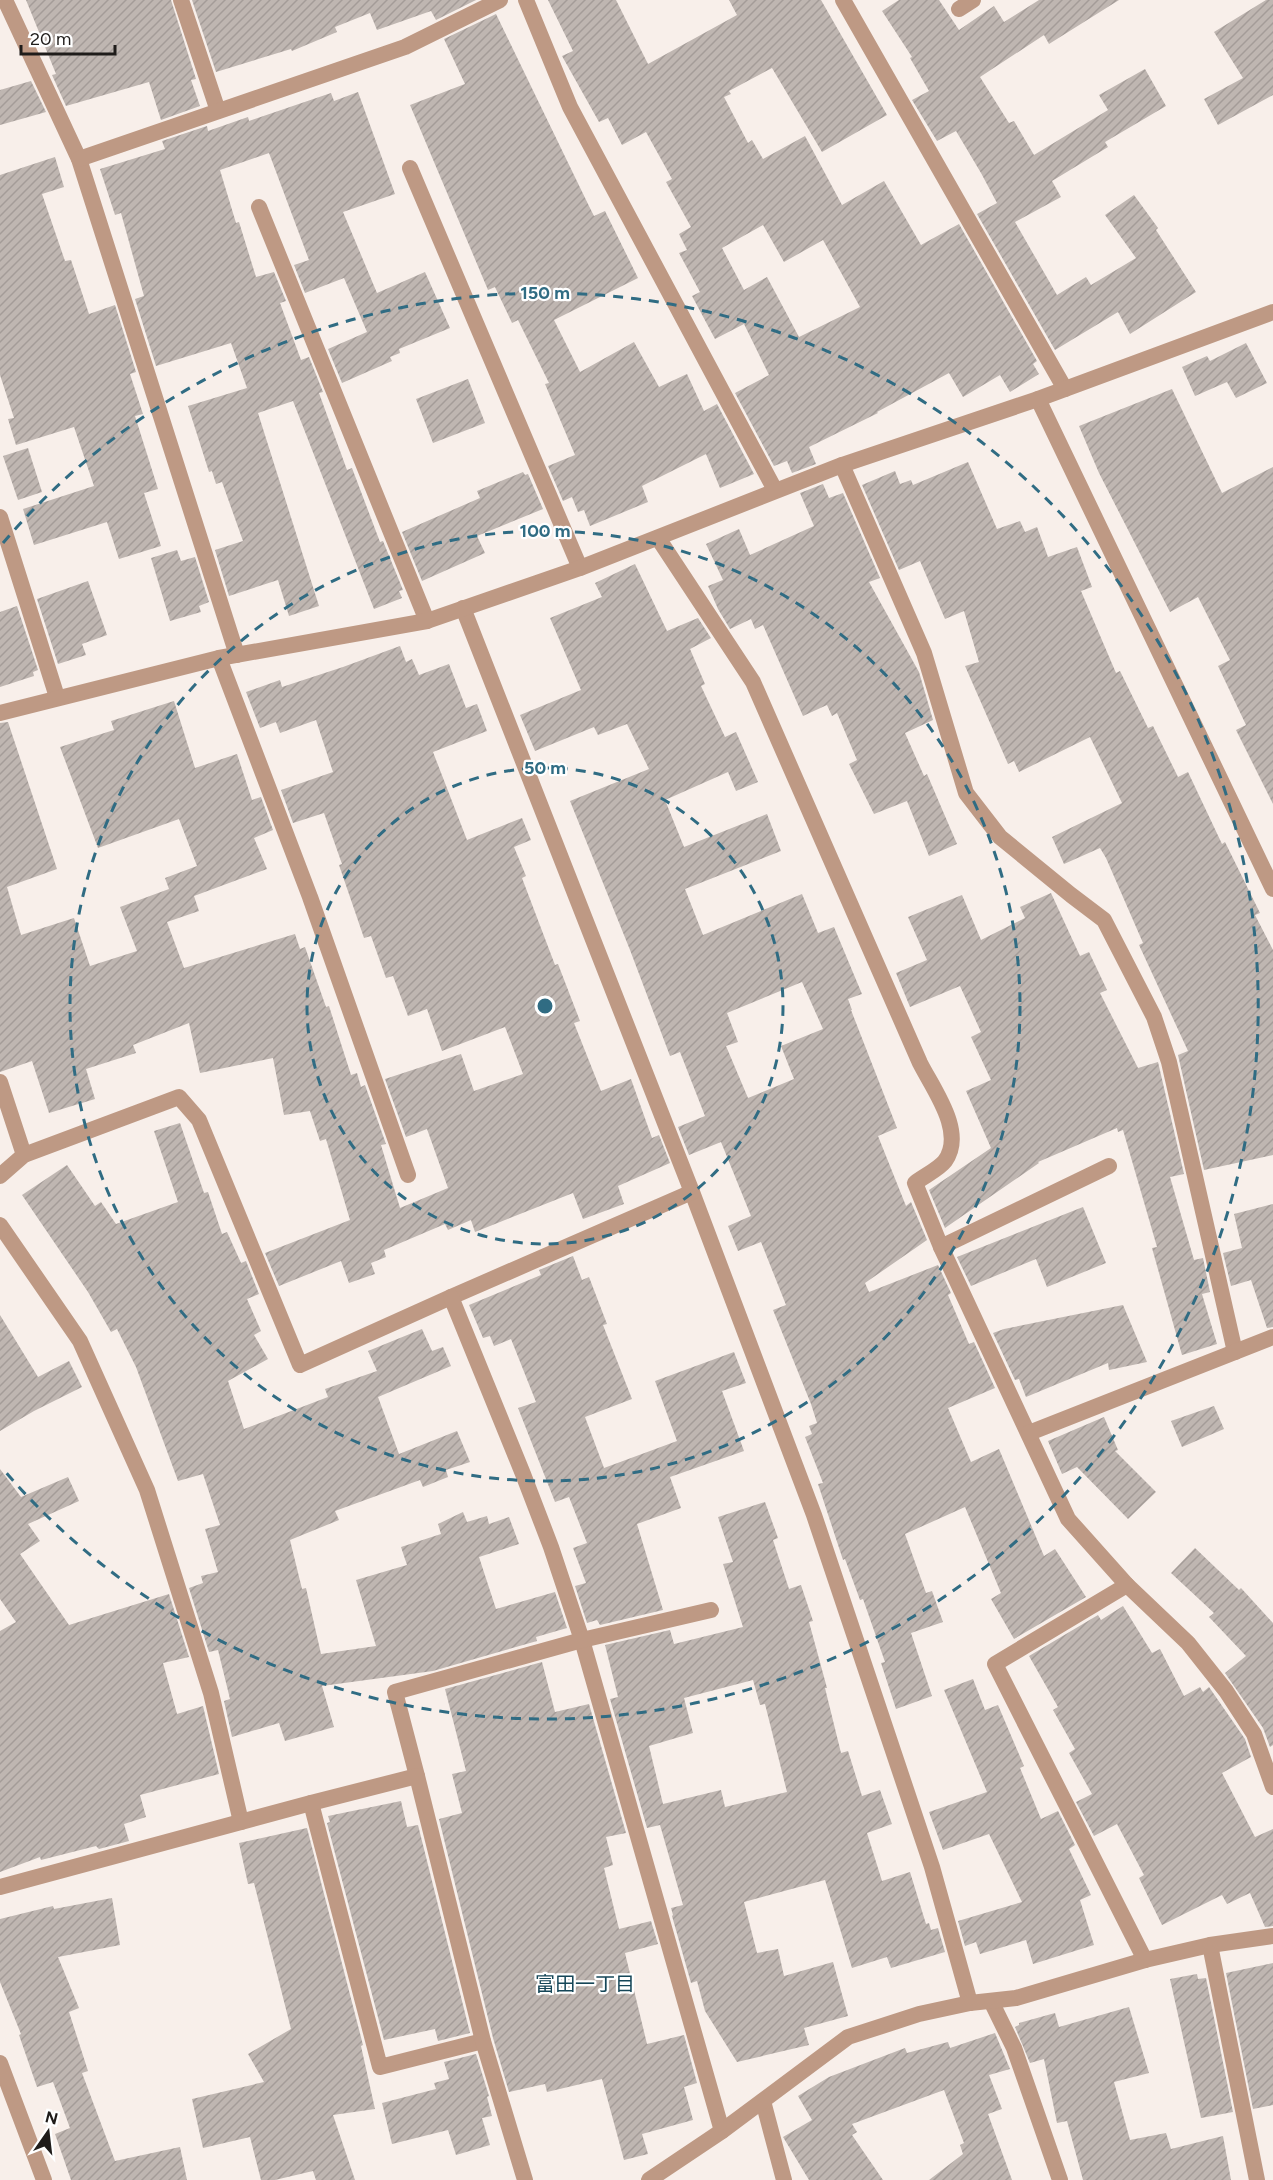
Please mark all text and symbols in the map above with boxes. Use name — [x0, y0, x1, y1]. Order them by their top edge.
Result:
scale bar — [21, 18, 116, 56]
text: 20 m — [30, 28, 71, 50]
text: 150 m — [520, 282, 570, 304]
text: 100 m — [520, 520, 570, 542]
text: 50 m — [524, 757, 566, 779]
centre of rings — [535, 996, 555, 1016]
district label: 富田一丁目 — [535, 1972, 635, 1996]
north arrow — [18, 2102, 78, 2162]
text: N — [43, 2107, 60, 2129]

